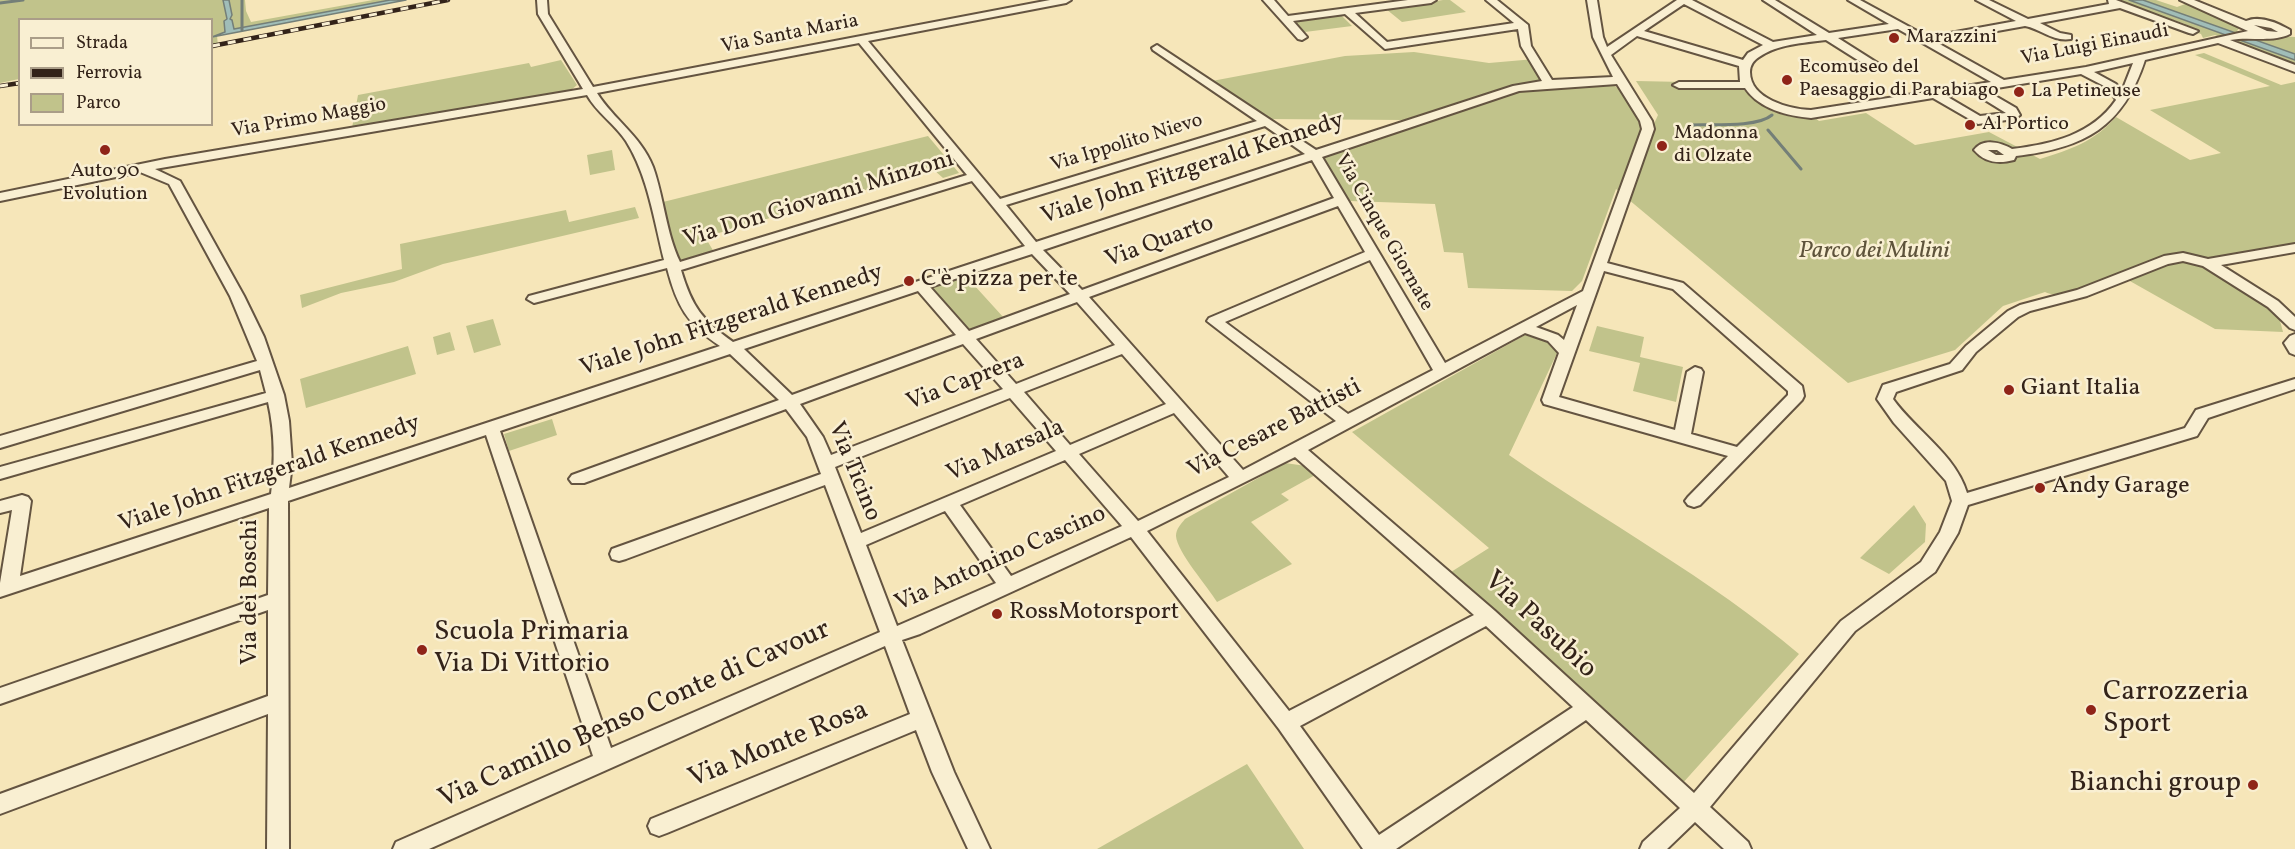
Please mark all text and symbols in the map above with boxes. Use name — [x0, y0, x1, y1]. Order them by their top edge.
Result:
street label: Via Santa Maria — [719, 10, 861, 60]
legend — [18, 18, 213, 126]
street label: Via Luigi Einaudi — [2019, 20, 2171, 72]
place label: Marazzini — [1906, 26, 1997, 50]
text: Strada — [76, 31, 128, 56]
marker: Marazzini — [1887, 31, 1901, 45]
place label: Ecomuseo del Paesaggio di Parabiago — [1799, 56, 1999, 103]
text: Ferrovia — [76, 61, 142, 86]
marker: Ecomuseo del Paesaggio di Parabiago — [1780, 73, 1794, 87]
place label: La Petineuse — [2031, 80, 2141, 104]
marker: La Petineuse — [2012, 85, 2026, 99]
text: Parco — [76, 91, 121, 116]
street label: Via Primo Maggio — [230, 94, 388, 144]
street label: Viale John Fitzgerald Kennedy — [1038, 107, 1348, 233]
street label: Via Ippolito Nievo — [1048, 109, 1206, 179]
place label: Al Portico — [1982, 113, 2069, 137]
marker: Al Portico — [1963, 118, 1977, 132]
place label: Madonna di Olzate — [1674, 122, 1758, 169]
marker: Madonna di Olzate — [1655, 139, 1669, 153]
marker: Auto 90 Evolution — [98, 143, 112, 157]
street label: Via Don Giovanni Minzoni — [680, 146, 958, 256]
street label: Via Cinque Giornate — [1328, 150, 1438, 316]
place label: Auto 90 Evolution — [62, 160, 148, 207]
street label: Via Quarto — [1102, 210, 1218, 276]
park label: Parco dei Mulini — [1799, 239, 1949, 267]
street label: Viale John Fitzgerald Kennedy — [577, 259, 887, 385]
place label: C'è pizza per te — [921, 267, 1078, 295]
marker: C'è pizza per te — [902, 274, 916, 288]
street label: Via Caprera — [903, 347, 1029, 419]
street label: Via Cesare Battisti — [1183, 374, 1367, 486]
place label: Giant Italia — [2021, 376, 2140, 404]
marker: Giant Italia — [2002, 383, 2016, 397]
street label: Viale John Fitzgerald Kennedy — [116, 410, 424, 540]
street label: Via Marsala — [943, 414, 1069, 490]
street label: Via Ticino — [820, 418, 886, 526]
place label: Andy Garage — [2052, 474, 2190, 502]
marker: Andy Garage — [2033, 481, 2047, 495]
street label: Via Antonino Cascino — [891, 501, 1111, 619]
street label: Via dei Boschi — [238, 519, 266, 665]
street label: Via Pasubio — [1475, 565, 1603, 687]
place label: RossMotorsport — [1009, 600, 1179, 628]
marker: RossMotorsport — [990, 607, 1004, 621]
street label: Via Camillo Benso Conte di Cavour — [434, 614, 836, 818]
place label: Scuola Primaria Via Di Vittorio — [434, 617, 630, 683]
marker: Scuola Primaria Via Di Vittorio — [415, 643, 429, 657]
place label: Carrozzeria Sport — [2103, 677, 2249, 743]
street label: Via Monte Rosa — [684, 695, 874, 797]
marker: Carrozzeria Sport — [2084, 703, 2098, 717]
place label: Bianchi group — [2069, 768, 2241, 802]
marker: Bianchi group — [2246, 778, 2260, 792]

